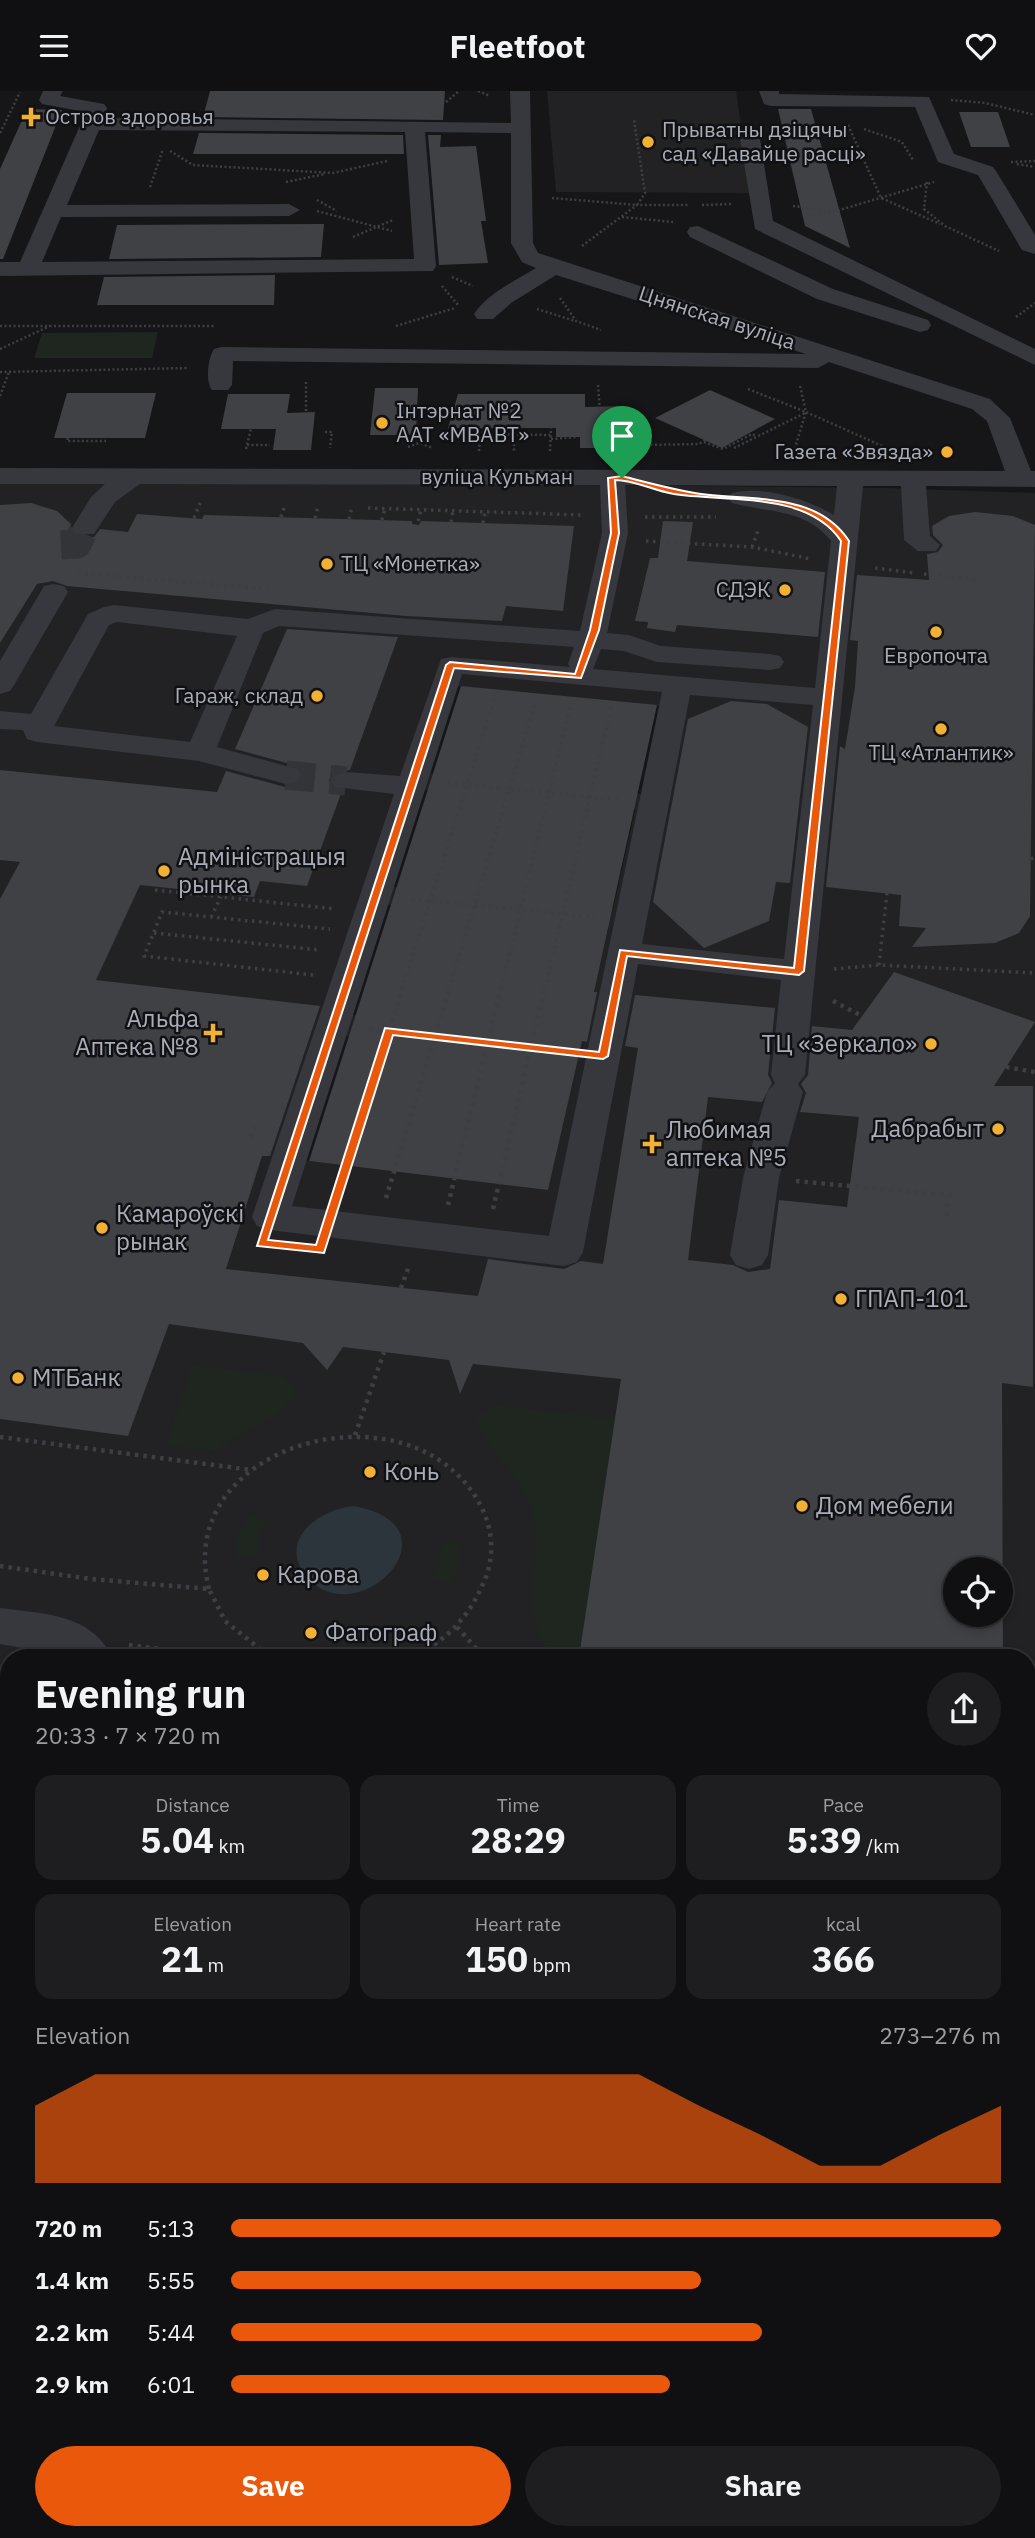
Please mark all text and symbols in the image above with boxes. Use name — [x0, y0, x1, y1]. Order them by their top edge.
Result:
text: Fleetfoot — [449, 25, 586, 67]
icon: menu — [35, 27, 73, 65]
icon: heart — [962, 27, 1000, 65]
place label: Остров здоровья — [45, 102, 214, 130]
marker: Остров здоровья — [23, 109, 39, 125]
place label: Прыватны дзіцячы сад «Давайце расці» — [662, 115, 866, 167]
marker: Прыватны дзіцячы сад «Давайце расці» — [640, 134, 656, 150]
street label: Цнянская вуліца — [635, 279, 799, 356]
place label: Інтэрнат №2 ААТ «МВАВТ» — [396, 396, 529, 448]
pin — [592, 406, 652, 478]
marker: Інтэрнат №2 ААТ «МВАВТ» — [374, 415, 390, 431]
icon: arrive — [603, 417, 641, 455]
place label: Газета «Звязда» — [775, 437, 933, 465]
marker: Газета «Звязда» — [939, 444, 955, 460]
street label: вуліца Кульман — [421, 462, 573, 490]
place label: ТЦ «Монетка» — [341, 549, 480, 577]
marker: ТЦ «Монетка» — [319, 556, 335, 572]
place label: СДЭК — [716, 575, 771, 603]
marker: СДЭК — [777, 582, 793, 598]
marker: Европочта — [928, 624, 944, 640]
place label: Европочта — [884, 641, 988, 669]
place label: Гараж, склад — [175, 681, 303, 709]
marker: Гараж, склад — [309, 688, 325, 704]
marker: ТЦ «Атлантик» — [933, 721, 949, 737]
place label: ТЦ «Атлантик» — [868, 738, 1014, 766]
place label: Адміністрацыя рынка — [178, 840, 346, 900]
marker: Адміністрацыя рынка — [156, 863, 172, 879]
place label: Альфа Аптека №8 — [75, 1002, 199, 1062]
marker: Альфа Аптека №8 — [205, 1025, 221, 1041]
place label: ТЦ «Зеркало» — [762, 1027, 917, 1059]
marker: ТЦ «Зеркало» — [923, 1036, 939, 1052]
place label: Дабрабыт — [871, 1112, 984, 1144]
place label: Любимая аптека №5 — [666, 1113, 787, 1173]
marker: Дабрабыт — [990, 1121, 1006, 1137]
marker: Любимая аптека №5 — [644, 1136, 660, 1152]
place label: Камароўскі рынак — [116, 1197, 244, 1257]
marker: Камароўскі рынак — [94, 1220, 110, 1236]
place label: ГПАП-101 — [855, 1282, 968, 1314]
marker: ГПАП-101 — [833, 1291, 849, 1307]
place label: МТБанк — [32, 1361, 121, 1393]
marker: МТБанк — [10, 1370, 26, 1386]
place label: Конь — [384, 1455, 439, 1487]
marker: Конь — [362, 1464, 378, 1480]
place label: Дом мебели — [816, 1489, 954, 1521]
marker: Дом мебели — [794, 1498, 810, 1514]
map controls — [943, 1557, 1013, 1627]
button: locate — [943, 1557, 1013, 1627]
place label: Карова — [277, 1558, 359, 1590]
marker: Карова — [255, 1567, 271, 1583]
place label: Фатограф — [325, 1616, 437, 1648]
marker: Фатограф — [303, 1625, 319, 1641]
text: Evening run — [35, 1669, 246, 1718]
button: share — [927, 1672, 1001, 1746]
text: 20:33 · 7 × 720 m — [35, 1720, 221, 1750]
text: Distance — [156, 1793, 230, 1817]
text: Time — [497, 1793, 539, 1817]
text: Pace — [823, 1793, 864, 1817]
text: 5.04 — [140, 1817, 214, 1863]
text: 28:29 — [470, 1817, 566, 1863]
text: 5:39 — [787, 1817, 861, 1863]
text: km — [214, 1834, 245, 1858]
text: /km — [861, 1834, 900, 1858]
text: Elevation — [153, 1912, 232, 1936]
text: Heart rate — [475, 1912, 561, 1936]
text: kcal — [826, 1912, 861, 1936]
text: 21 — [161, 1936, 203, 1982]
text: 150 — [465, 1936, 528, 1982]
text: 366 — [812, 1936, 875, 1982]
text: m — [203, 1953, 224, 1977]
text: bpm — [528, 1953, 571, 1977]
text: Elevation — [35, 2020, 130, 2050]
text: 273–276 m — [879, 2020, 1001, 2050]
text: 720 m — [35, 2213, 102, 2243]
text: 5:13 — [147, 2213, 195, 2243]
text: 1.4 km — [35, 2265, 109, 2295]
text: 5:55 — [147, 2265, 195, 2295]
text: 2.2 km — [35, 2317, 109, 2347]
text: 5:44 — [147, 2317, 195, 2347]
text: 2.9 km — [35, 2369, 109, 2399]
text: 6:01 — [147, 2369, 195, 2399]
button: Save — [35, 2446, 511, 2526]
button: Share — [525, 2446, 1001, 2526]

